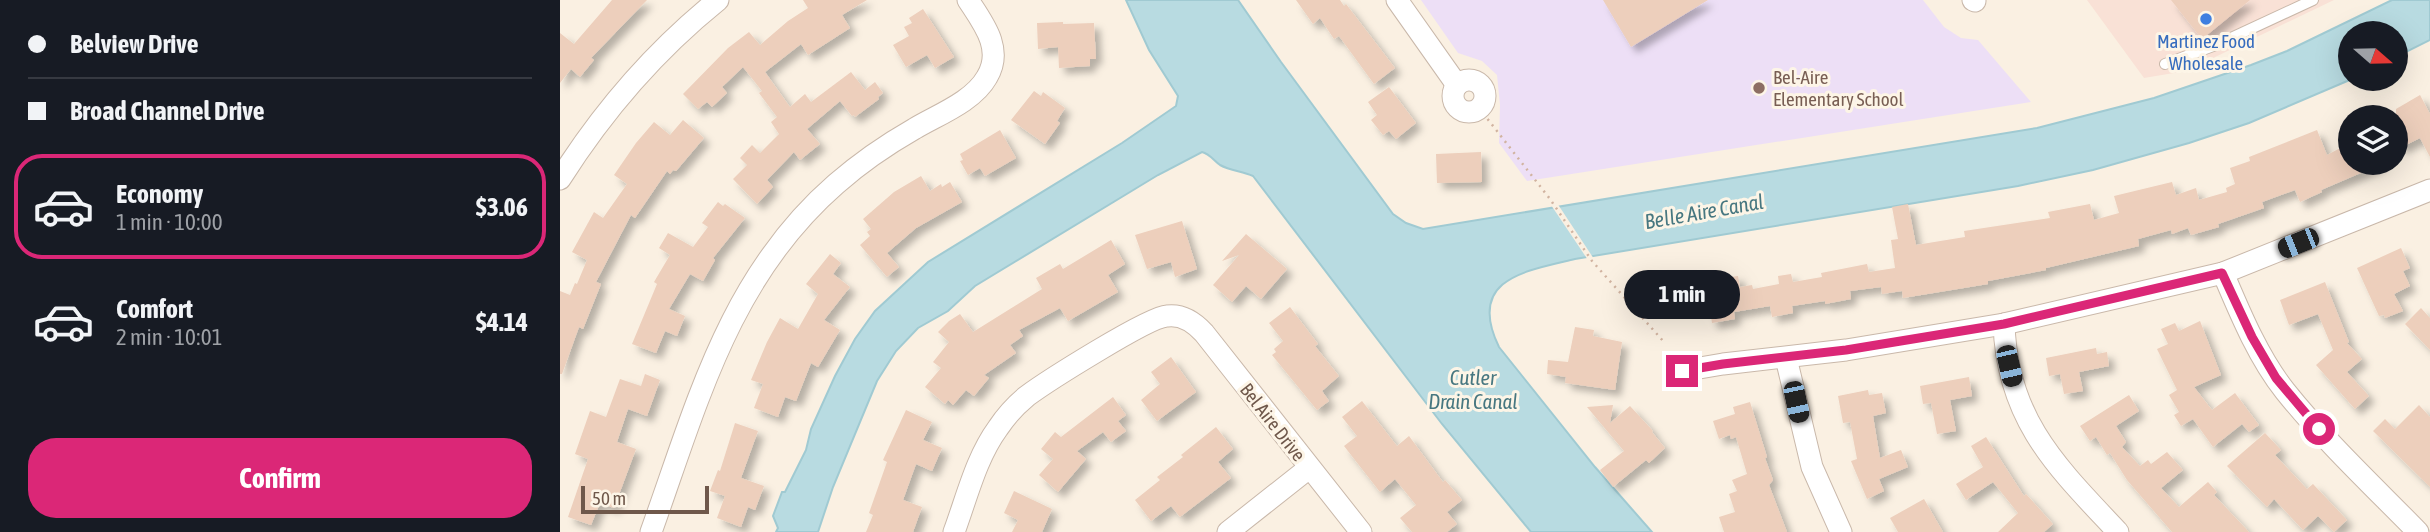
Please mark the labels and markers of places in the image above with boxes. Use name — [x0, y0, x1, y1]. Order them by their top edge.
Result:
marker: Martinez Food Wholesale — [2198, 11, 2214, 27]
place label: Martinez Food Wholesale — [2157, 30, 2255, 74]
place label: Bel-Aire Elementary School — [1773, 66, 1904, 110]
marker: Bel-Aire Elementary School — [1751, 80, 1767, 96]

